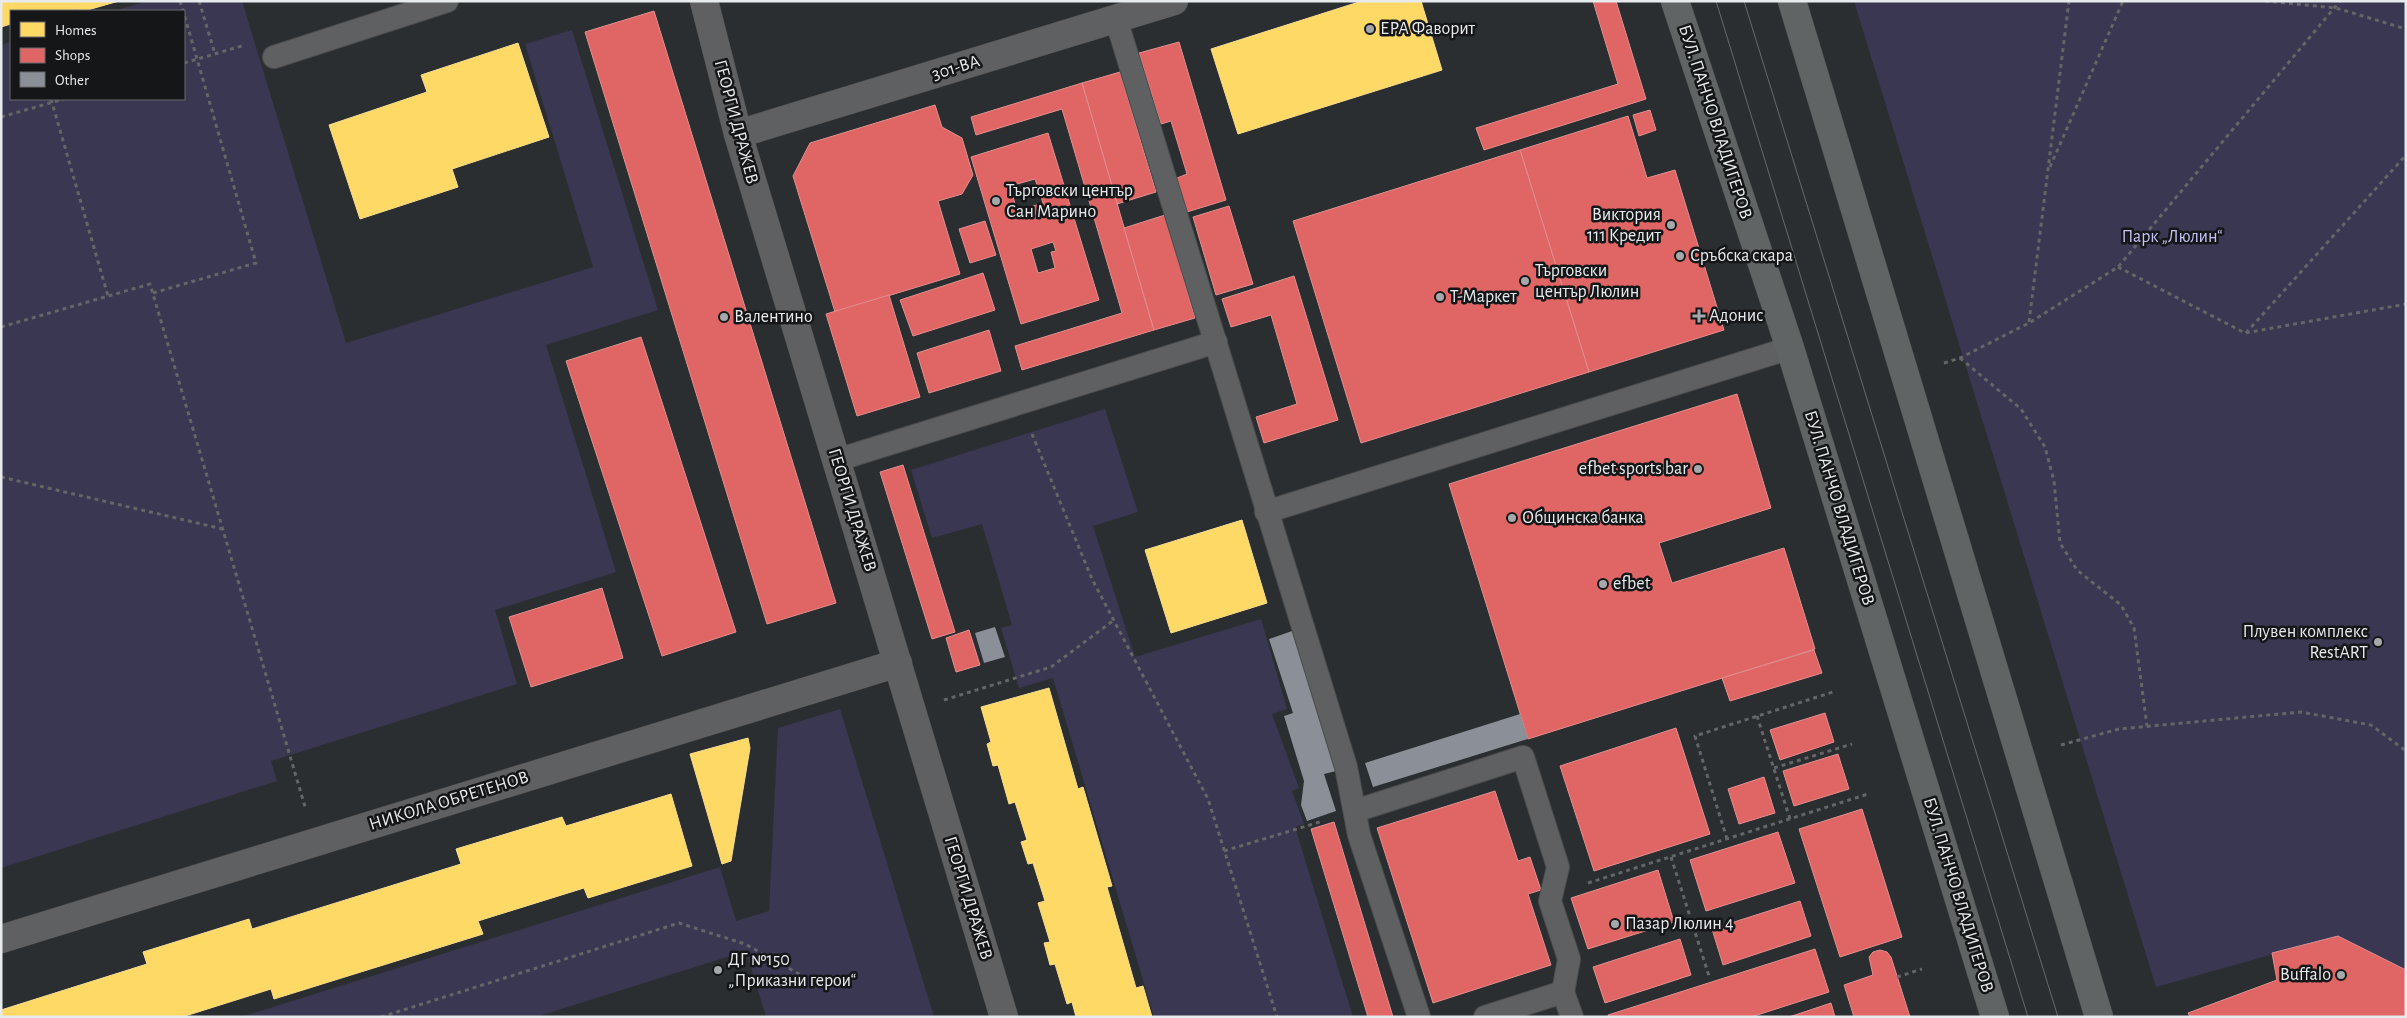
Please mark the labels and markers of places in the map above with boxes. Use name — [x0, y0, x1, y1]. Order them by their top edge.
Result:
place label: ЕРА Фаворит — [1380, 20, 1476, 38]
marker: ЕРА Фаворит — [1364, 23, 1376, 35]
place label: Търговски център Сан Марино — [1006, 182, 1133, 221]
marker: Търговски център Сан Марино — [990, 195, 1002, 207]
place label: Виктория 111 Кредит — [1587, 206, 1662, 245]
marker: Виктория 111 Кредит — [1665, 219, 1677, 231]
place label: Сръбска скара — [1690, 246, 1793, 265]
marker: Сръбска скара — [1674, 250, 1686, 262]
place label: Търговски център Люлин — [1535, 262, 1639, 301]
marker: Търговски център Люлин — [1519, 275, 1531, 287]
place label: Т-Маркет — [1450, 288, 1517, 306]
marker: Т-Маркет — [1434, 291, 1446, 303]
place label: Адонис — [1709, 307, 1763, 325]
place label: Валентино — [734, 308, 813, 326]
marker: Адонис — [1693, 310, 1705, 322]
marker: Валентино — [718, 311, 730, 323]
place label: efbet sports bar — [1579, 460, 1688, 478]
marker: efbet sports bar — [1692, 463, 1704, 475]
place label: Общинска банка — [1522, 508, 1644, 527]
marker: Общинска банка — [1506, 512, 1518, 524]
place label: efbet — [1613, 575, 1651, 593]
marker: efbet — [1597, 578, 1609, 590]
place label: Плувен комплекс RestART — [2242, 623, 2368, 662]
marker: Плувен комплекс RestART — [2372, 636, 2384, 648]
place label: Пазар Люлин 4 — [1625, 915, 1734, 933]
marker: Пазар Люлин 4 — [1609, 918, 1621, 930]
place label: ДГ №150 „Приказни герои“ — [728, 951, 856, 990]
marker: ДГ №150 „Приказни герои“ — [712, 964, 724, 976]
place label: Buffalo — [2280, 966, 2331, 984]
marker: Buffalo — [2335, 969, 2347, 981]

